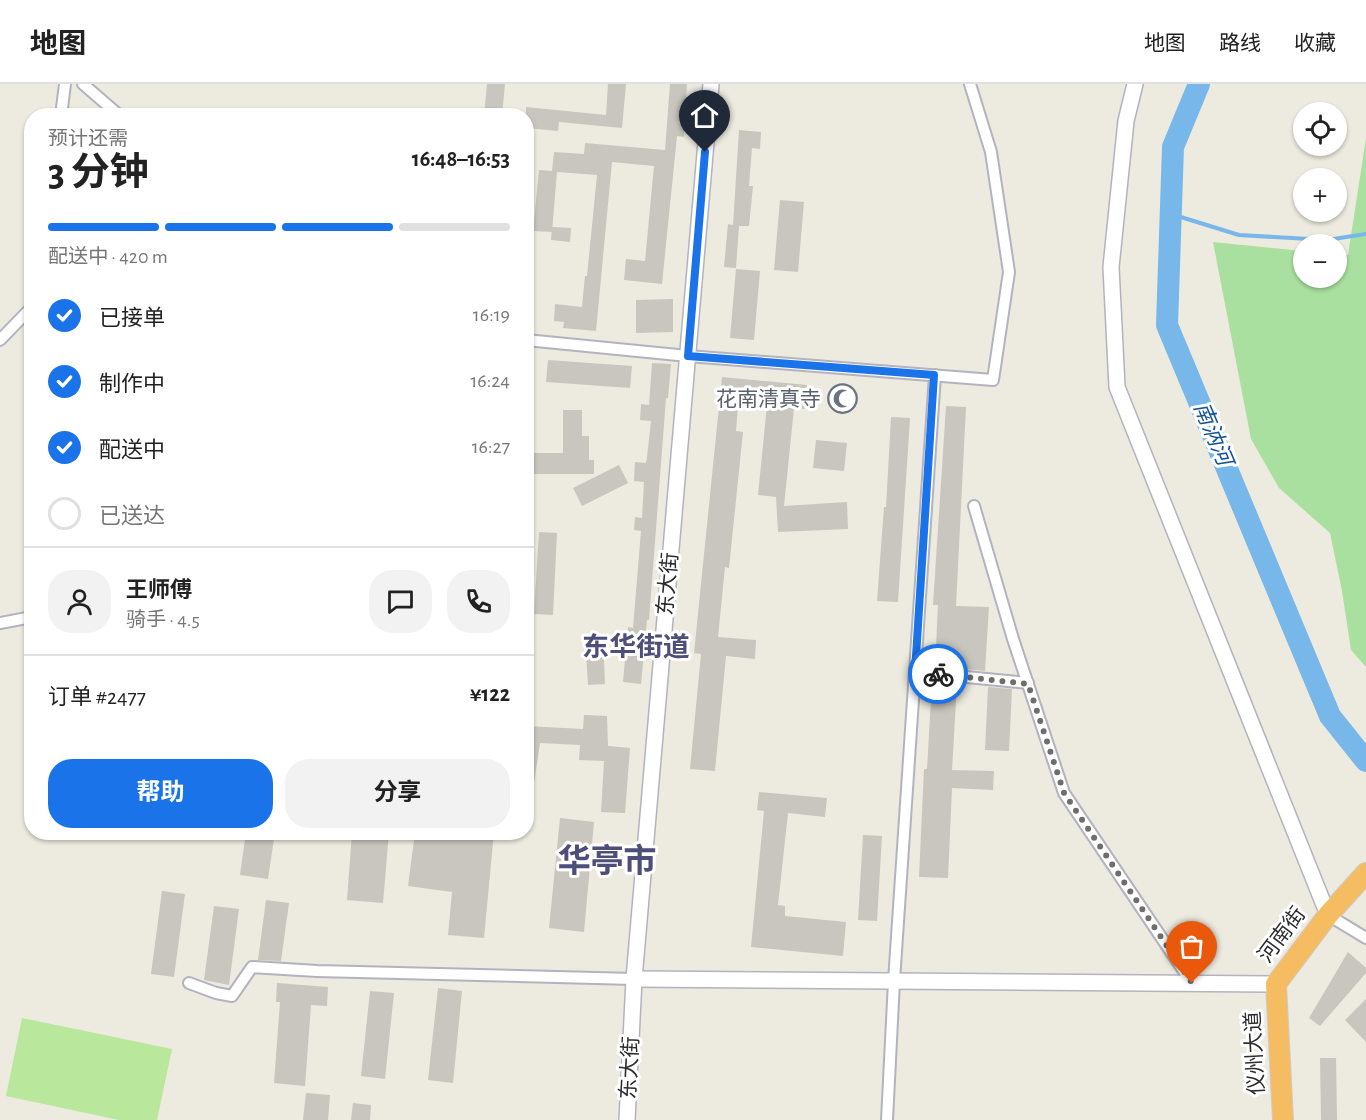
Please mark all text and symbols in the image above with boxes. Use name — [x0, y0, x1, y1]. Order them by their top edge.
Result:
text: 地图 — [30, 31, 86, 59]
text: 地图 — [1144, 33, 1186, 54]
text: 路线 — [1219, 33, 1261, 54]
text: 收藏 — [1294, 33, 1336, 54]
pin — [679, 90, 730, 152]
icon: home — [688, 99, 721, 132]
map controls — [1293, 102, 1347, 288]
button: locate — [1293, 102, 1347, 156]
text: 预计还需 — [48, 129, 128, 149]
text: 16:48–16:53 — [412, 148, 510, 170]
text: 3 分钟 — [48, 154, 149, 193]
button: + — [1293, 168, 1347, 222]
button: − — [1293, 234, 1347, 288]
text: 配送中 · 420 m — [48, 247, 168, 267]
icon: check — [48, 299, 81, 332]
text: 16:19 — [473, 305, 510, 325]
text: 已接单 — [99, 307, 165, 329]
icon: check — [48, 365, 81, 398]
text: 16:24 — [470, 371, 510, 391]
text: 制作中 — [99, 373, 165, 395]
mosque icon: 花南清真寺 — [826, 383, 858, 415]
place label: 花南清真寺 — [716, 388, 821, 410]
water label: 南汭河 — [1190, 399, 1239, 472]
icon: check — [48, 431, 81, 464]
text: 16:27 — [472, 437, 510, 457]
text: 配送中 — [99, 439, 165, 461]
text: 已送达 — [99, 505, 165, 527]
street label: 东大街 — [654, 552, 681, 616]
button: person — [48, 570, 111, 633]
button: chat — [369, 570, 432, 633]
button: phone — [447, 570, 510, 633]
text: 王师傅 — [126, 579, 192, 601]
text: 骑手 · 4.5 — [126, 610, 200, 630]
district label: 东华街道 — [582, 632, 690, 661]
courier — [908, 644, 968, 704]
icon: bike — [922, 658, 955, 691]
text: ¥122 — [470, 683, 510, 705]
text: 订单 #2477 — [48, 686, 146, 708]
button: 帮助 — [48, 759, 273, 828]
button: 分享 — [285, 759, 510, 828]
district label: 华亭市 — [558, 843, 657, 879]
street label: 河南街 — [1254, 903, 1309, 966]
pin — [1166, 921, 1217, 983]
icon: bag — [1175, 930, 1208, 963]
street label: 仪州大道 — [1241, 1011, 1268, 1096]
street label: 东大街 — [617, 1036, 642, 1100]

